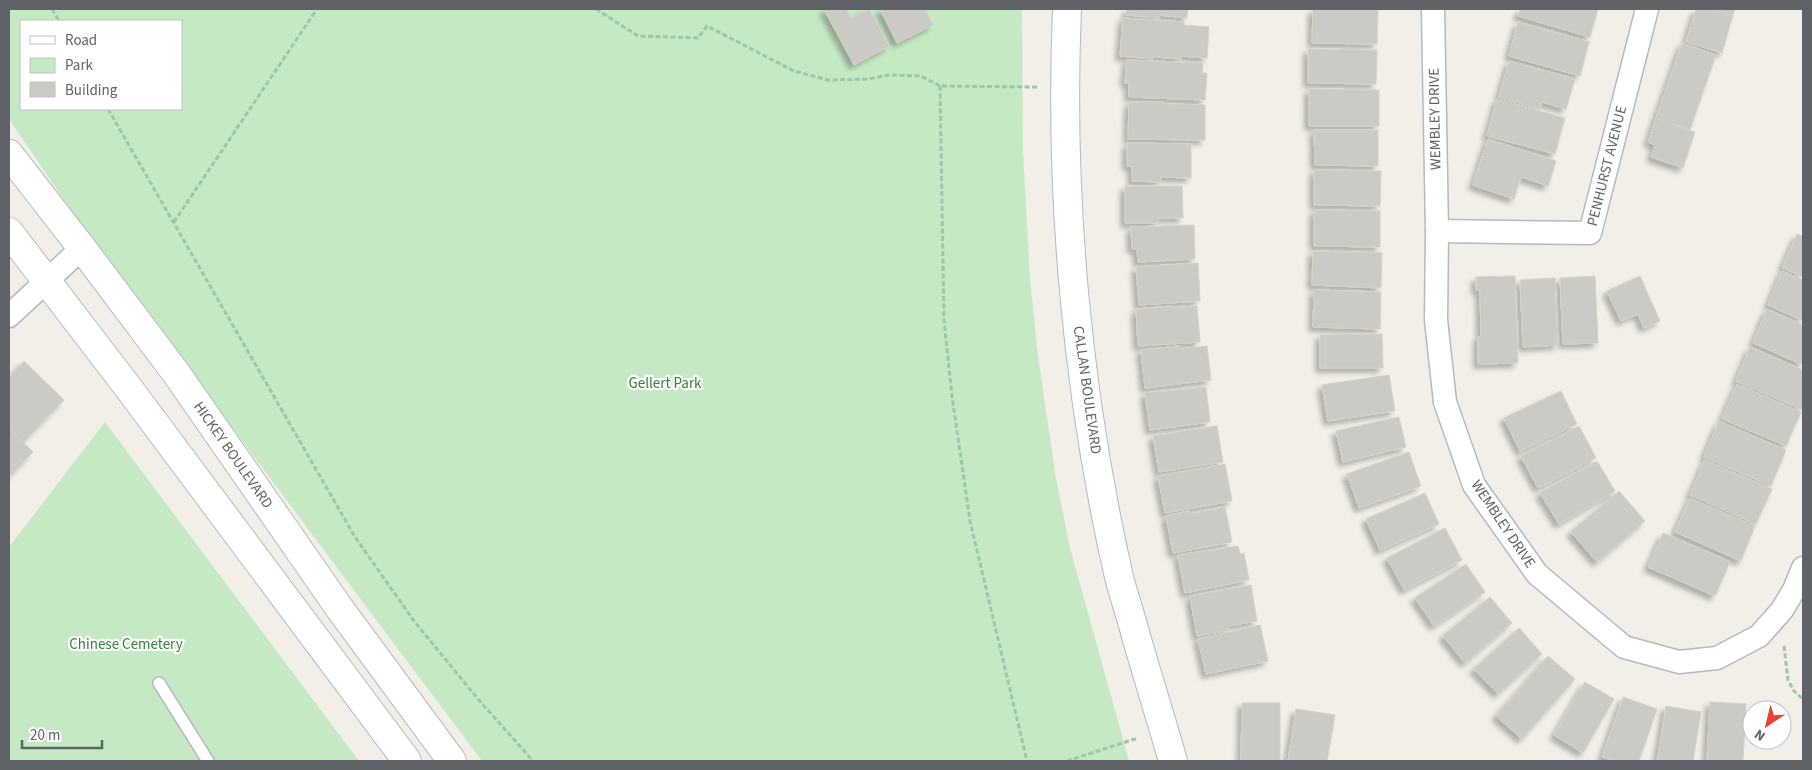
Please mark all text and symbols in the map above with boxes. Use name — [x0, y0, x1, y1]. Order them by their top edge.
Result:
legend — [20, 20, 182, 110]
text: Road — [65, 30, 97, 51]
text: Park — [65, 55, 94, 76]
street label: WEMBLEY DRIVE — [1424, 68, 1446, 170]
text: Building — [65, 80, 118, 101]
street label: PENHURST AVENUE — [1582, 103, 1632, 228]
street label: CALLAN BOULEVARD — [1068, 325, 1106, 455]
park label: Gellert Park — [628, 373, 702, 394]
street label: HICKEY BOULEVARD — [188, 397, 278, 513]
street label: WEMBLEY DRIVE — [1466, 476, 1540, 572]
park label: Chinese Cemetery — [69, 634, 183, 655]
north arrow — [1742, 700, 1792, 750]
scale bar — [22, 718, 102, 750]
text: N — [1751, 724, 1770, 746]
text: 20 m — [30, 725, 60, 746]

